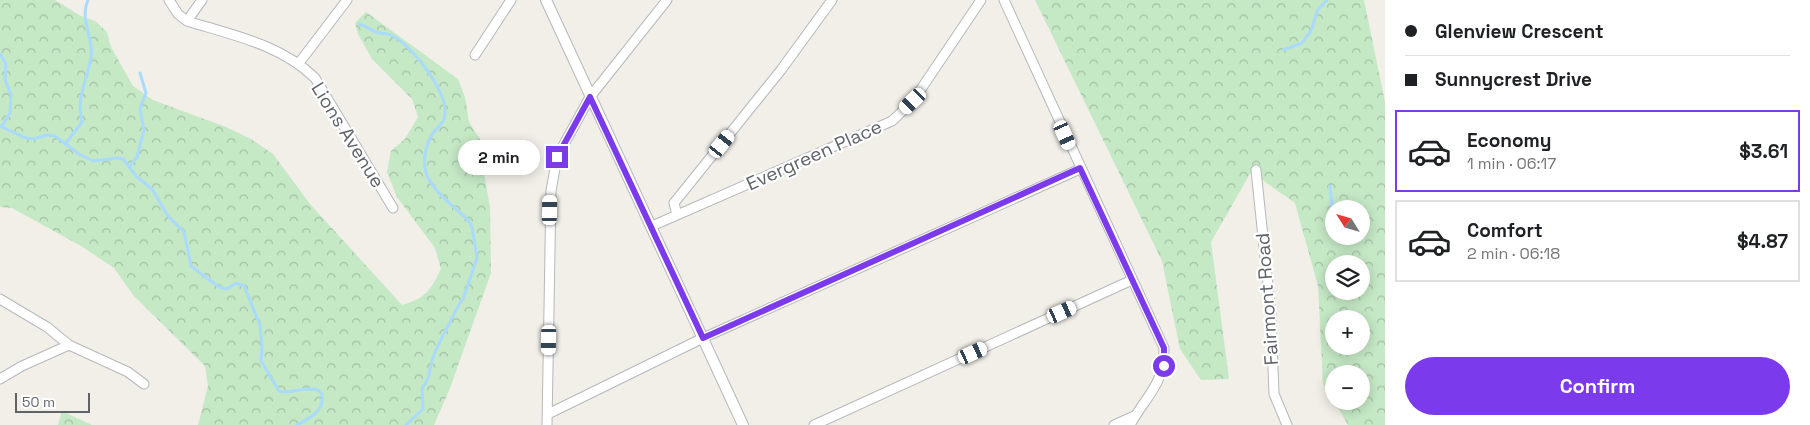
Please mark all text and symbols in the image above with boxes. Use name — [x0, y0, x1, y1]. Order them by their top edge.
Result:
text: Glenview Crescent — [1435, 19, 1604, 44]
text: Sunnycrest Drive — [1435, 67, 1592, 92]
street label: Lions Avenue — [306, 77, 390, 193]
car — [896, 85, 929, 117]
street label: Evergreen Place — [742, 114, 886, 196]
car — [1052, 118, 1077, 152]
car — [706, 128, 737, 160]
text: Economy — [1467, 128, 1551, 153]
icon: car — [1407, 129, 1452, 174]
text: $3.61 — [1739, 139, 1788, 164]
callout: 2 min — [457, 140, 540, 174]
route end — [546, 146, 568, 168]
text: 2 min — [478, 147, 520, 168]
text: 1 min · 06:17 — [1467, 153, 1556, 174]
car — [542, 195, 557, 225]
north arrow — [1325, 200, 1370, 245]
map controls — [1325, 200, 1370, 410]
text: Comfort — [1467, 218, 1543, 243]
icon: car — [1407, 219, 1452, 264]
text: $4.87 — [1737, 229, 1788, 254]
street label: Fairmont Road — [1250, 232, 1284, 366]
text: 2 min · 06:18 — [1467, 243, 1560, 264]
button: layers — [1325, 255, 1370, 300]
car — [1045, 299, 1078, 325]
button: + — [1325, 310, 1370, 355]
car — [541, 325, 556, 355]
car — [956, 340, 989, 366]
route start — [1153, 355, 1175, 377]
button: Confirm — [1405, 357, 1790, 415]
button: − — [1325, 365, 1370, 410]
scale bar — [15, 390, 90, 413]
text: 50 m — [22, 393, 55, 411]

